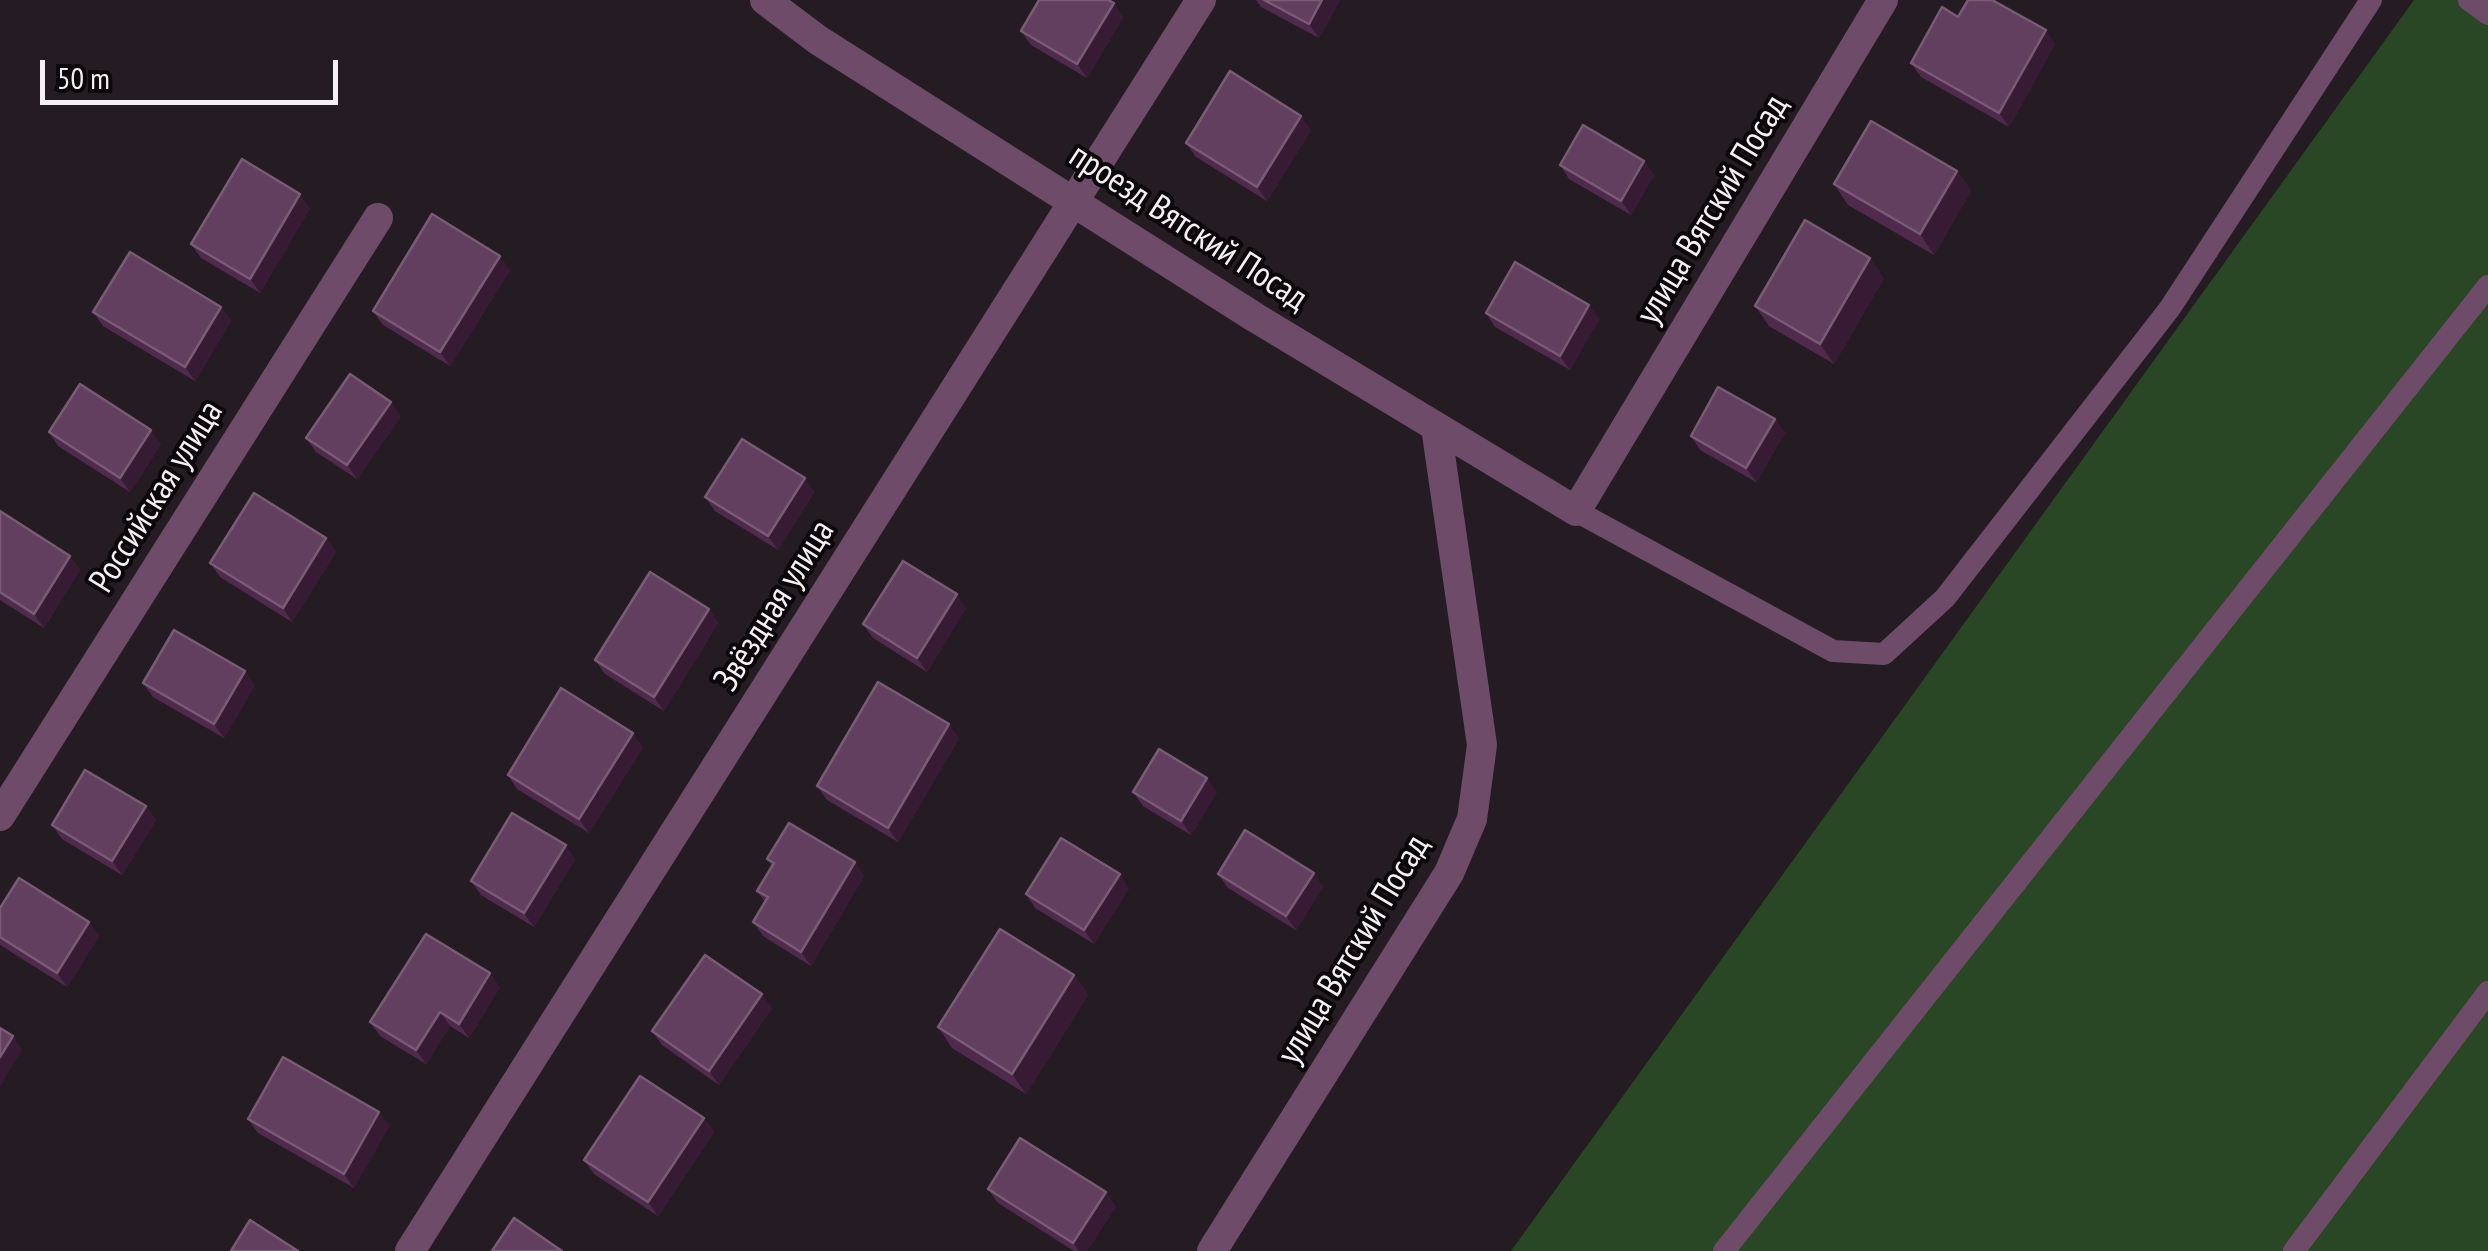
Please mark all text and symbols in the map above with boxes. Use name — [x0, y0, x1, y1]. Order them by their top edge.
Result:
scale bar — [45, 40, 342, 102]
text: 50 m — [57, 58, 110, 97]
street label: улица Вятский Посад — [1628, 88, 1798, 332]
street label: проезд Вятский Посад — [1061, 135, 1315, 321]
street label: Российская улица — [82, 394, 232, 600]
street label: Звёздная улица — [706, 513, 844, 699]
street label: улица Вятский Посад — [1269, 828, 1439, 1072]

